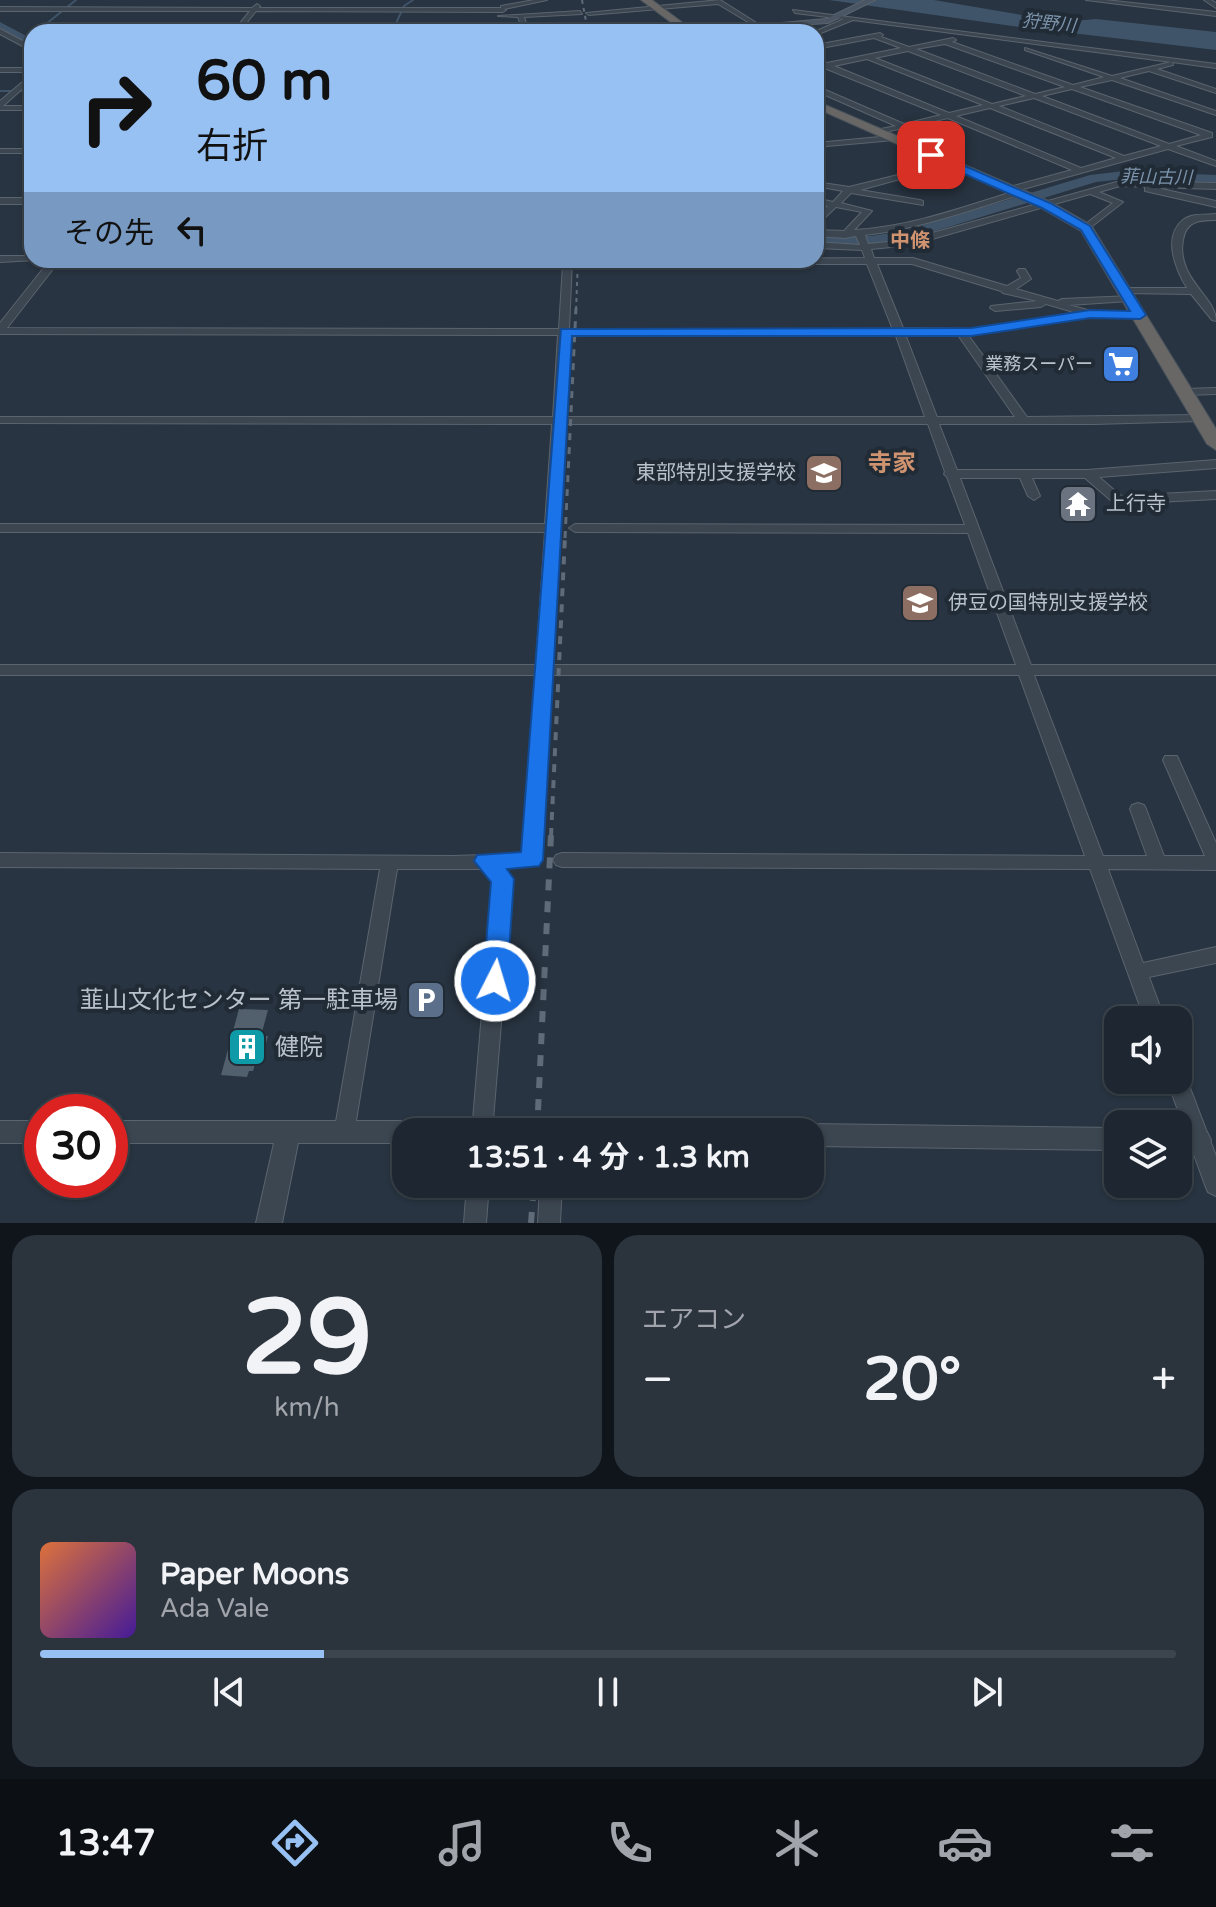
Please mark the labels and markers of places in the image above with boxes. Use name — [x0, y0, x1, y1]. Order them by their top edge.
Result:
pin — [897, 121, 965, 189]
supermarket icon: 業務スーパー — [1100, 343, 1142, 385]
place label: 業務スーパー — [985, 353, 1093, 375]
school or university icon: 東部特別支援学校 — [803, 452, 845, 494]
place label: 東部特別支援学校 — [636, 461, 796, 485]
temple icon: 上行寺 — [1057, 483, 1099, 525]
place label: 上行寺 — [1106, 492, 1166, 516]
school or university icon: 伊豆の国特別支援学校 — [899, 582, 941, 624]
place label: 伊豆の国特別支援学校 — [948, 591, 1148, 615]
parking icon: 韮山文化センター 第一駐車場 — [405, 979, 447, 1021]
place label: 韮山文化センター 第一駐車場 — [80, 986, 398, 1015]
building icon: 健院 — [226, 1026, 268, 1068]
place label: 健院 — [275, 1033, 323, 1062]

